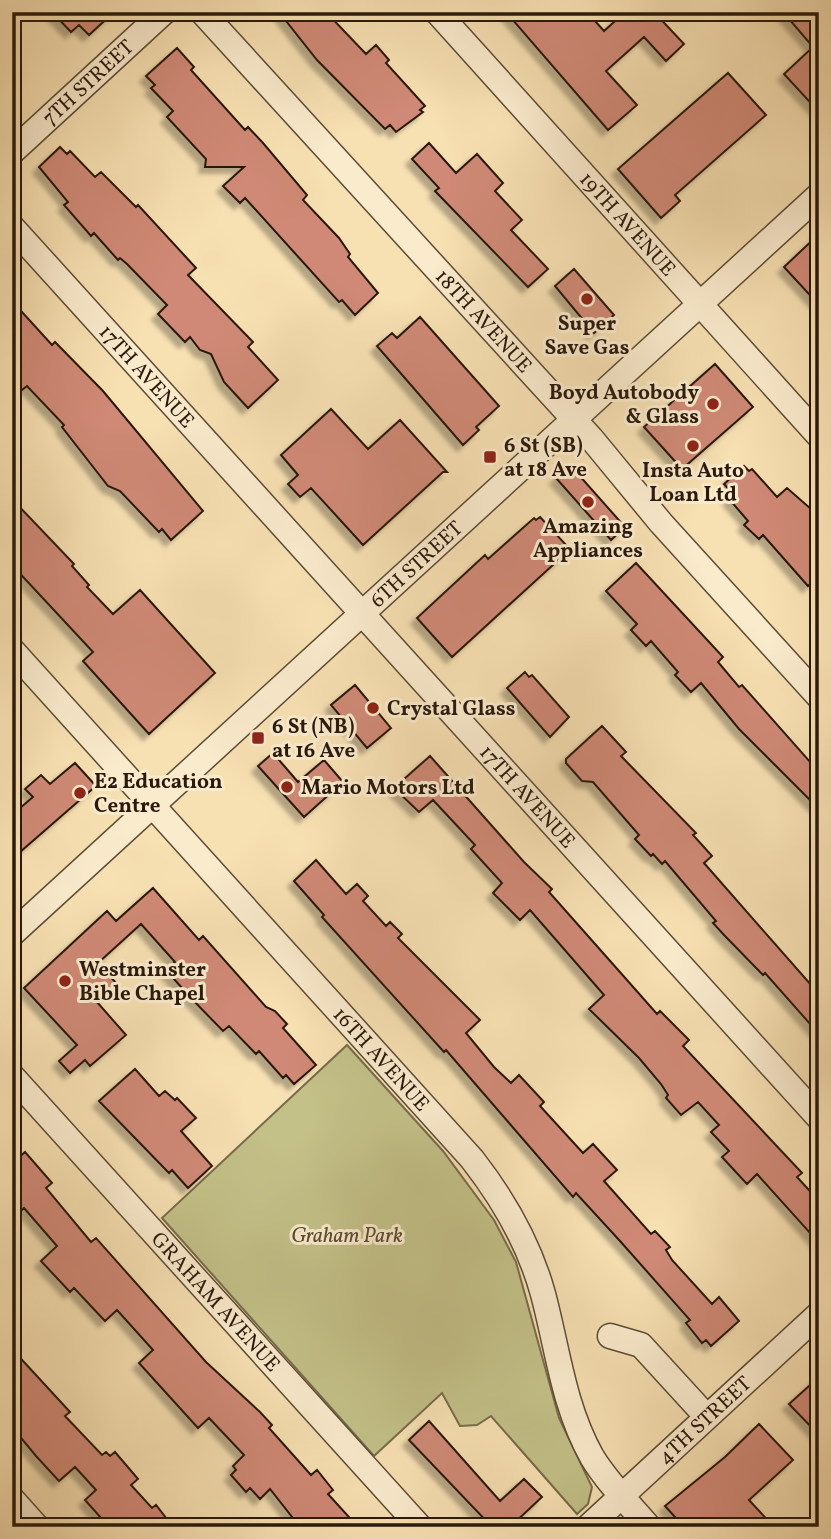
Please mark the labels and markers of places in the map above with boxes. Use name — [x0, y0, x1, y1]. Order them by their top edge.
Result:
marker: Super Save Gas — [579, 291, 595, 307]
place label: Super Save Gas — [544, 310, 630, 363]
place label: Boyd Autobody & Glass — [549, 379, 699, 432]
marker: Boyd Autobody & Glass — [705, 396, 721, 412]
place label: 6 St (SB) at 18 Ave — [504, 432, 587, 485]
marker: Insta Auto Loan Ltd — [685, 438, 701, 454]
marker: 6 St (SB) at 18 Ave — [482, 449, 498, 465]
place label: Insta Auto Loan Ltd — [642, 457, 744, 510]
marker: Amazing Appliances — [580, 494, 596, 510]
place label: Amazing Appliances — [533, 513, 643, 566]
place label: Crystal Glass — [387, 695, 515, 724]
marker: Crystal Glass — [365, 700, 381, 716]
place label: 6 St (NB) at 16 Ave — [272, 713, 355, 766]
marker: 6 St (NB) at 16 Ave — [250, 730, 266, 746]
place label: E2 Education Centre — [94, 768, 223, 821]
place label: Mario Motors Ltd — [301, 774, 475, 803]
marker: Mario Motors Ltd — [279, 779, 295, 795]
marker: E2 Education Centre — [72, 785, 88, 801]
place label: Westminster Bible Chapel — [79, 956, 206, 1009]
marker: Westminster Bible Chapel — [57, 973, 73, 989]

